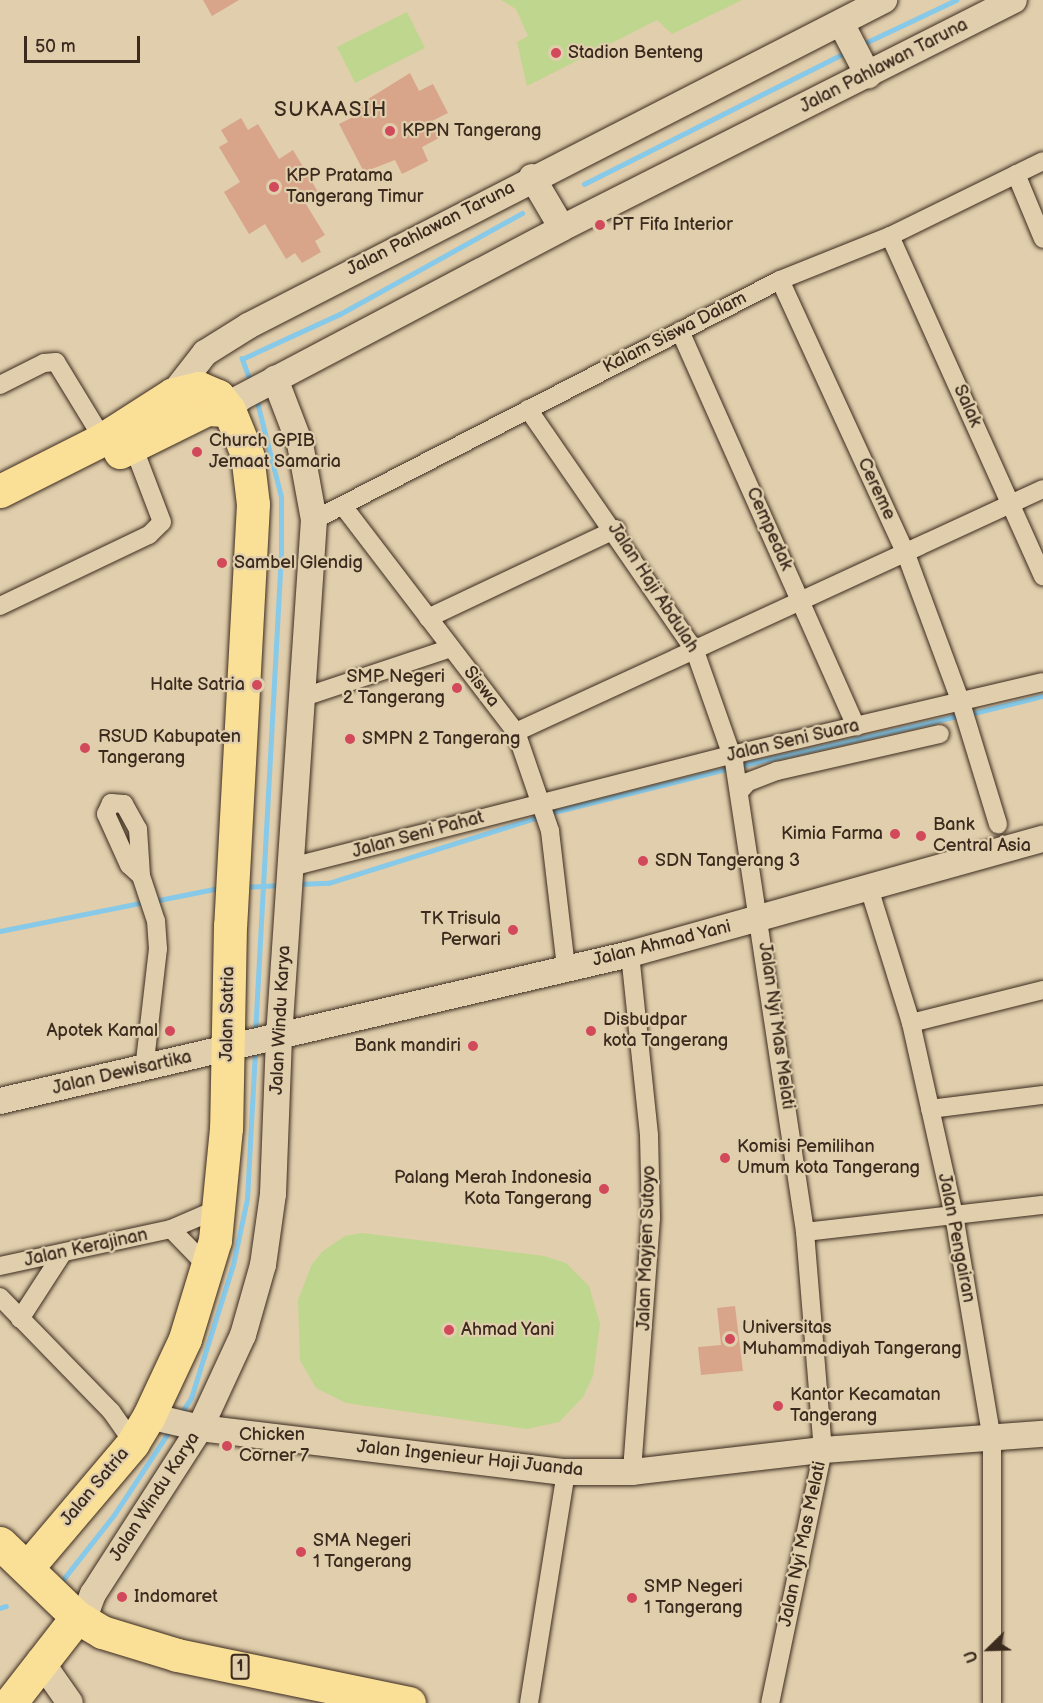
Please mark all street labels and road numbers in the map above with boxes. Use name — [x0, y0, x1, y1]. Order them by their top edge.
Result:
street label: Jalan Pahlawan Taruna — [796, 14, 972, 118]
street label: Jalan Pahlawan Taruna — [343, 177, 519, 281]
street label: Kalam Siswa Dalam — [600, 287, 750, 379]
street label: Salak — [948, 382, 986, 430]
street label: Cereme — [852, 455, 900, 523]
street label: Cempedak — [741, 484, 797, 574]
street label: Jalan Haji Abdulah — [603, 519, 703, 657]
street label: Siswa — [458, 662, 504, 712]
street label: Jalan Seni Suara — [724, 715, 862, 767]
street label: Jalan Seni Pahat — [350, 807, 486, 863]
street label: Jalan Ahmad Yani — [590, 916, 734, 972]
street label: Jalan Nyi Mas Melati — [754, 941, 798, 1111]
street label: Jalan Windu Karya — [266, 944, 296, 1096]
street label: Jalan Satria — [216, 966, 240, 1062]
street label: Jalan Dewisartika — [50, 1046, 194, 1100]
street label: Jalan Mayjen Sutoyo — [633, 1165, 661, 1331]
street label: Jalan Pengairan — [933, 1172, 979, 1304]
street label: Jalan Kerajinan — [22, 1224, 150, 1272]
street label: Jalan Windu Karya — [105, 1428, 205, 1566]
street label: Jalan Ingenieur Haji Juanda — [355, 1436, 585, 1482]
street label: Jalan Satria — [56, 1443, 134, 1531]
street label: Jalan Nyi Mas Melati — [775, 1459, 831, 1629]
road number: 1 — [230, 1654, 250, 1680]

